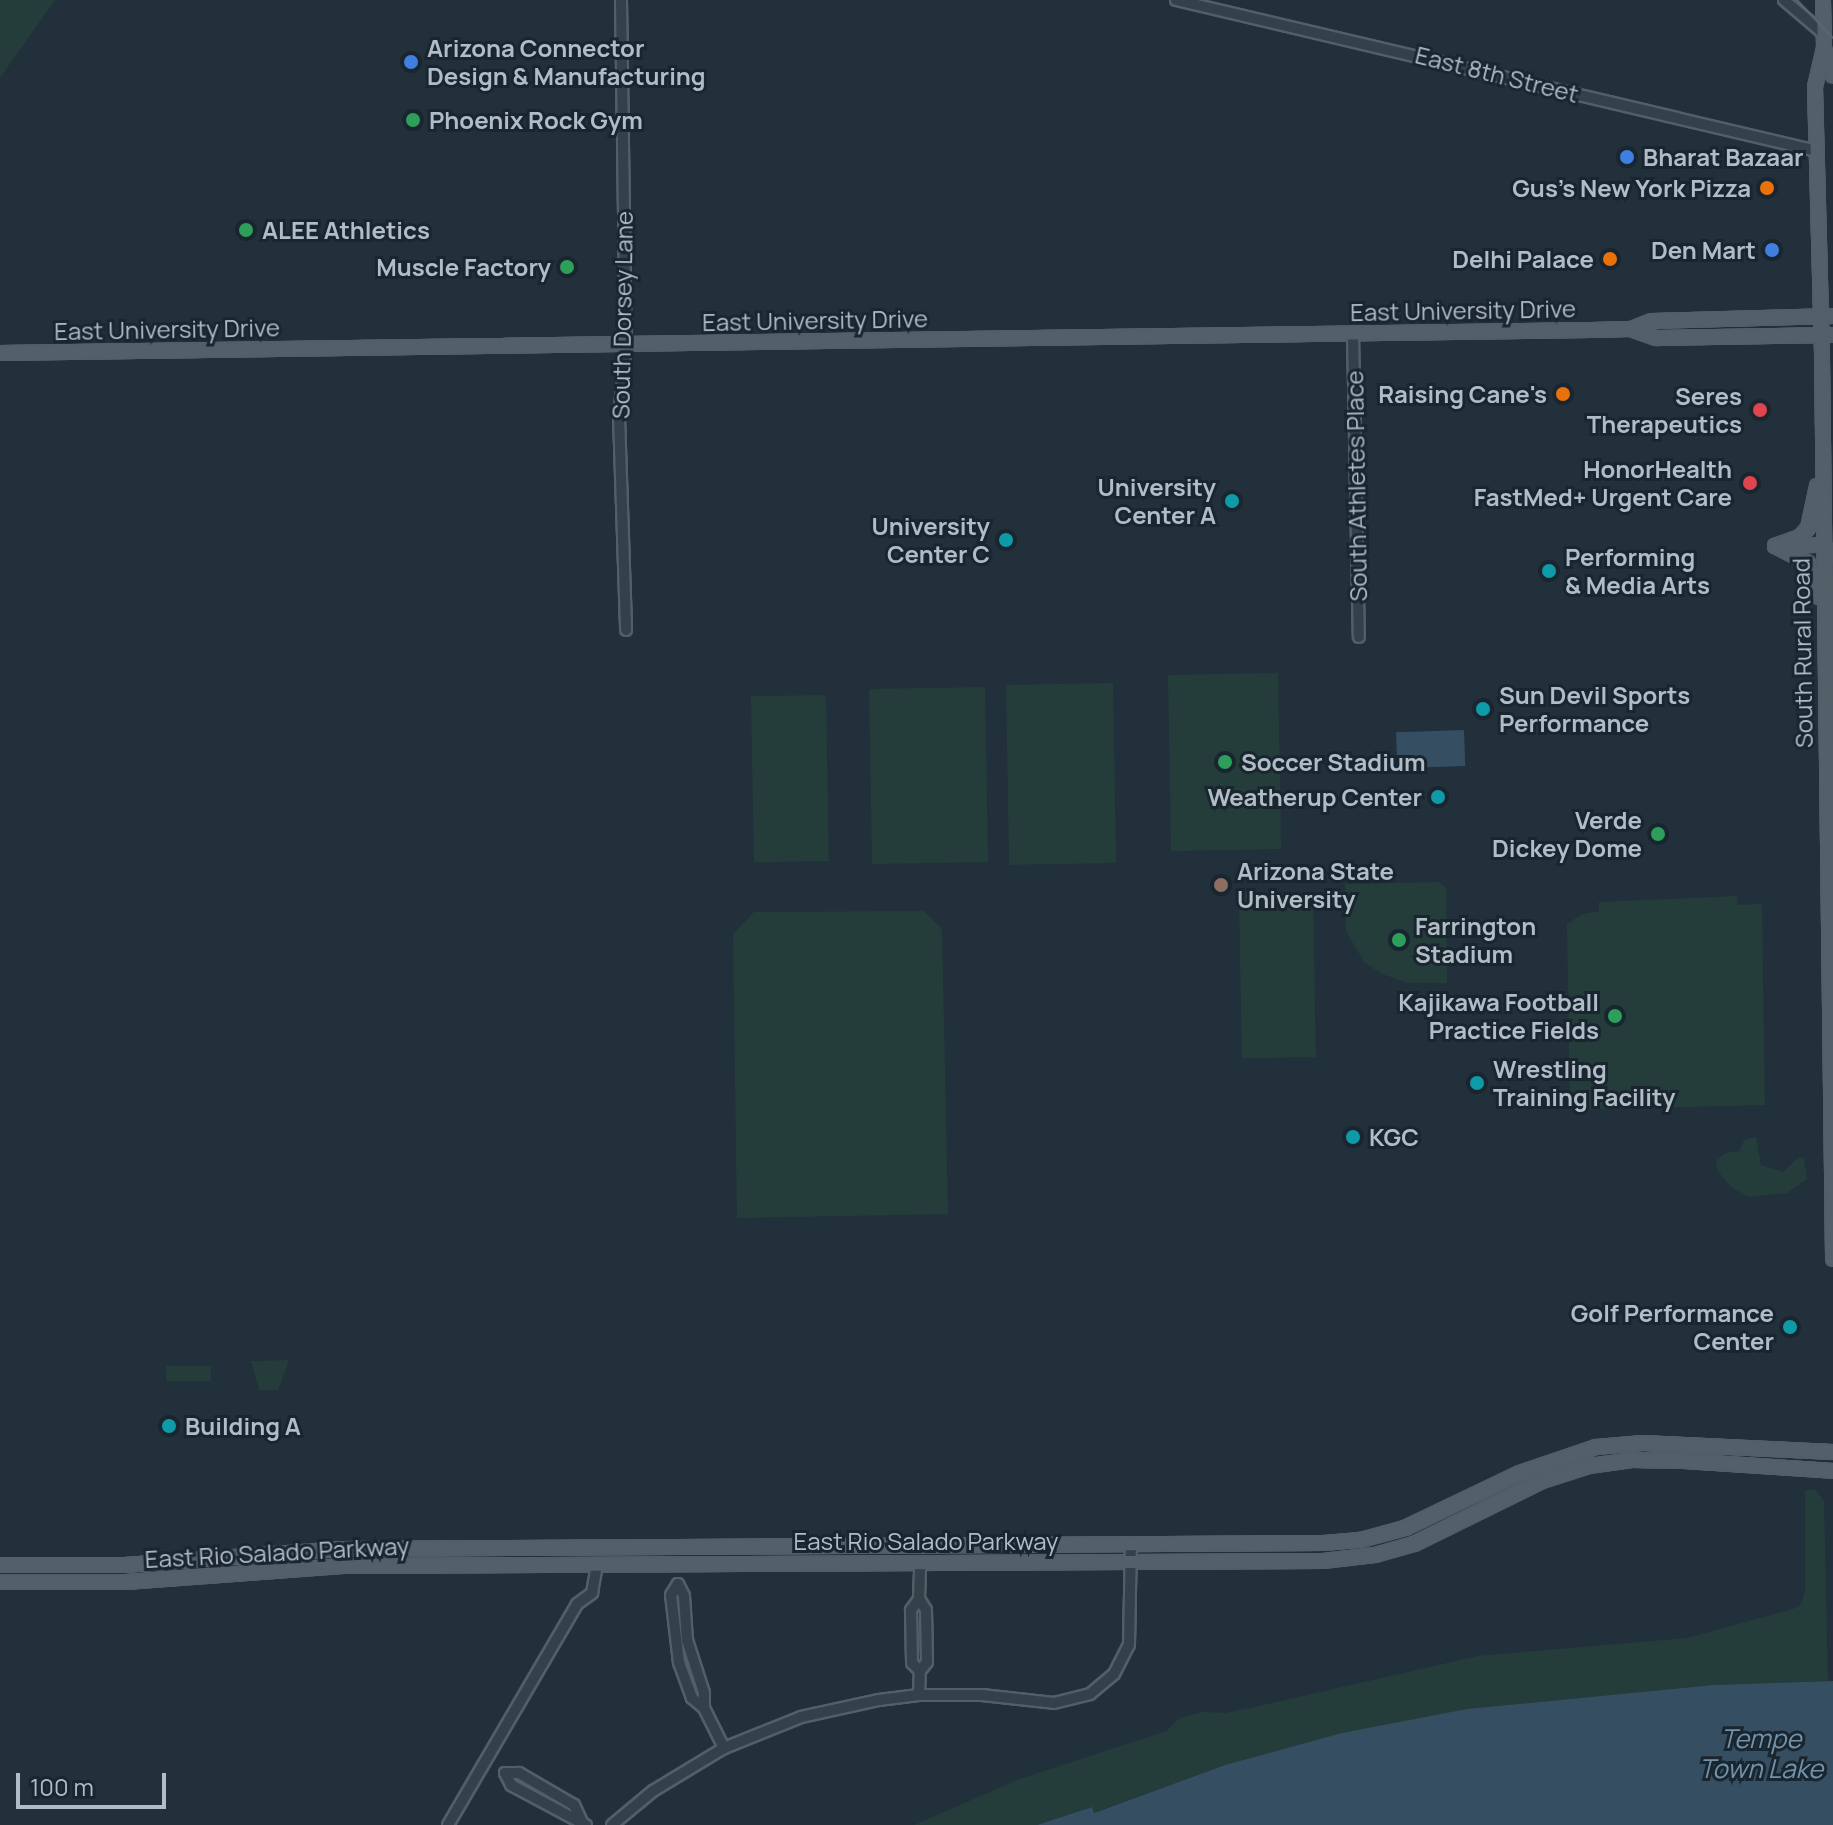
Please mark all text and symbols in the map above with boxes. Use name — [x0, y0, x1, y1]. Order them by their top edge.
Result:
place label: Arizona Connector Design & Manufacturing — [427, 34, 706, 90]
street label: East 8th Street — [1412, 40, 1582, 108]
marker: Arizona Connector Design & Manufacturing — [402, 53, 420, 71]
place label: Phoenix Rock Gym — [429, 106, 643, 134]
marker: Phoenix Rock Gym — [404, 111, 422, 129]
place label: Bharat Bazaar — [1643, 143, 1804, 171]
marker: Bharat Bazaar — [1618, 148, 1636, 166]
place label: Gus's New York Pizza — [1513, 174, 1751, 202]
marker: Gus's New York Pizza — [1758, 179, 1776, 197]
street label: South Dorsey Lane — [606, 211, 638, 419]
place label: ALEE Athletics — [262, 216, 430, 244]
marker: ALEE Athletics — [237, 221, 255, 239]
place label: Den Mart — [1651, 236, 1756, 264]
marker: Den Mart — [1763, 241, 1781, 259]
place label: Delhi Palace — [1452, 245, 1594, 273]
marker: Delhi Palace — [1601, 250, 1619, 268]
place label: Muscle Factory — [376, 253, 551, 281]
marker: Muscle Factory — [558, 258, 576, 276]
street label: East University Drive — [1350, 294, 1576, 326]
street label: East University Drive — [702, 304, 928, 336]
street label: East University Drive — [54, 313, 280, 345]
street label: South Athletes Place — [1340, 370, 1372, 602]
place label: Raising Cane's — [1378, 380, 1547, 408]
place label: Seres Therapeutics — [1587, 382, 1742, 438]
marker: Raising Cane's — [1554, 385, 1572, 403]
marker: Seres Therapeutics — [1749, 399, 1771, 421]
place label: HonorHealth FastMed+ Urgent Care — [1474, 455, 1732, 511]
marker: HonorHealth FastMed+ Urgent Care — [1739, 472, 1761, 494]
place label: University Center A — [1097, 473, 1216, 529]
marker: University Center A — [1223, 492, 1241, 510]
place label: University Center C — [871, 512, 990, 568]
marker: University Center C — [997, 531, 1015, 549]
place label: Performing & Media Arts — [1565, 543, 1710, 599]
street label: South Rural Road — [1786, 558, 1818, 748]
marker: Performing & Media Arts — [1540, 562, 1558, 580]
place label: Sun Devil Sports Performance — [1499, 681, 1690, 737]
marker: Sun Devil Sports Performance — [1474, 700, 1492, 718]
place label: Soccer Stadium — [1241, 748, 1425, 776]
marker: Soccer Stadium — [1216, 753, 1234, 771]
place label: Weatherup Center — [1207, 783, 1422, 811]
marker: Weatherup Center — [1429, 788, 1447, 806]
place label: Verde Dickey Dome — [1492, 806, 1642, 862]
marker: Verde Dickey Dome — [1649, 825, 1667, 843]
place label: Arizona State University — [1237, 857, 1394, 913]
marker: Arizona State University — [1212, 876, 1230, 894]
place label: Farrington Stadium — [1415, 912, 1536, 968]
marker: Farrington Stadium — [1390, 931, 1408, 949]
place label: Kajikawa Football Practice Fields — [1398, 988, 1599, 1044]
marker: Kajikawa Football Practice Fields — [1606, 1007, 1624, 1025]
place label: Wrestling Training Facility — [1493, 1055, 1676, 1111]
marker: Wrestling Training Facility — [1468, 1074, 1486, 1092]
place label: KGC — [1369, 1123, 1419, 1151]
marker: KGC — [1344, 1128, 1362, 1146]
place label: Golf Performance Center — [1571, 1299, 1774, 1355]
marker: Golf Performance Center — [1781, 1318, 1799, 1336]
place label: Building A — [185, 1412, 301, 1440]
marker: Building A — [160, 1417, 178, 1435]
street label: East Rio Salado Parkway — [794, 1527, 1058, 1555]
street label: East Rio Salado Parkway — [144, 1531, 410, 1573]
water label: Tempe Town Lake — [1699, 1723, 1823, 1784]
scale bar — [20, 1757, 170, 1807]
text: 100 m — [30, 1770, 94, 1803]

